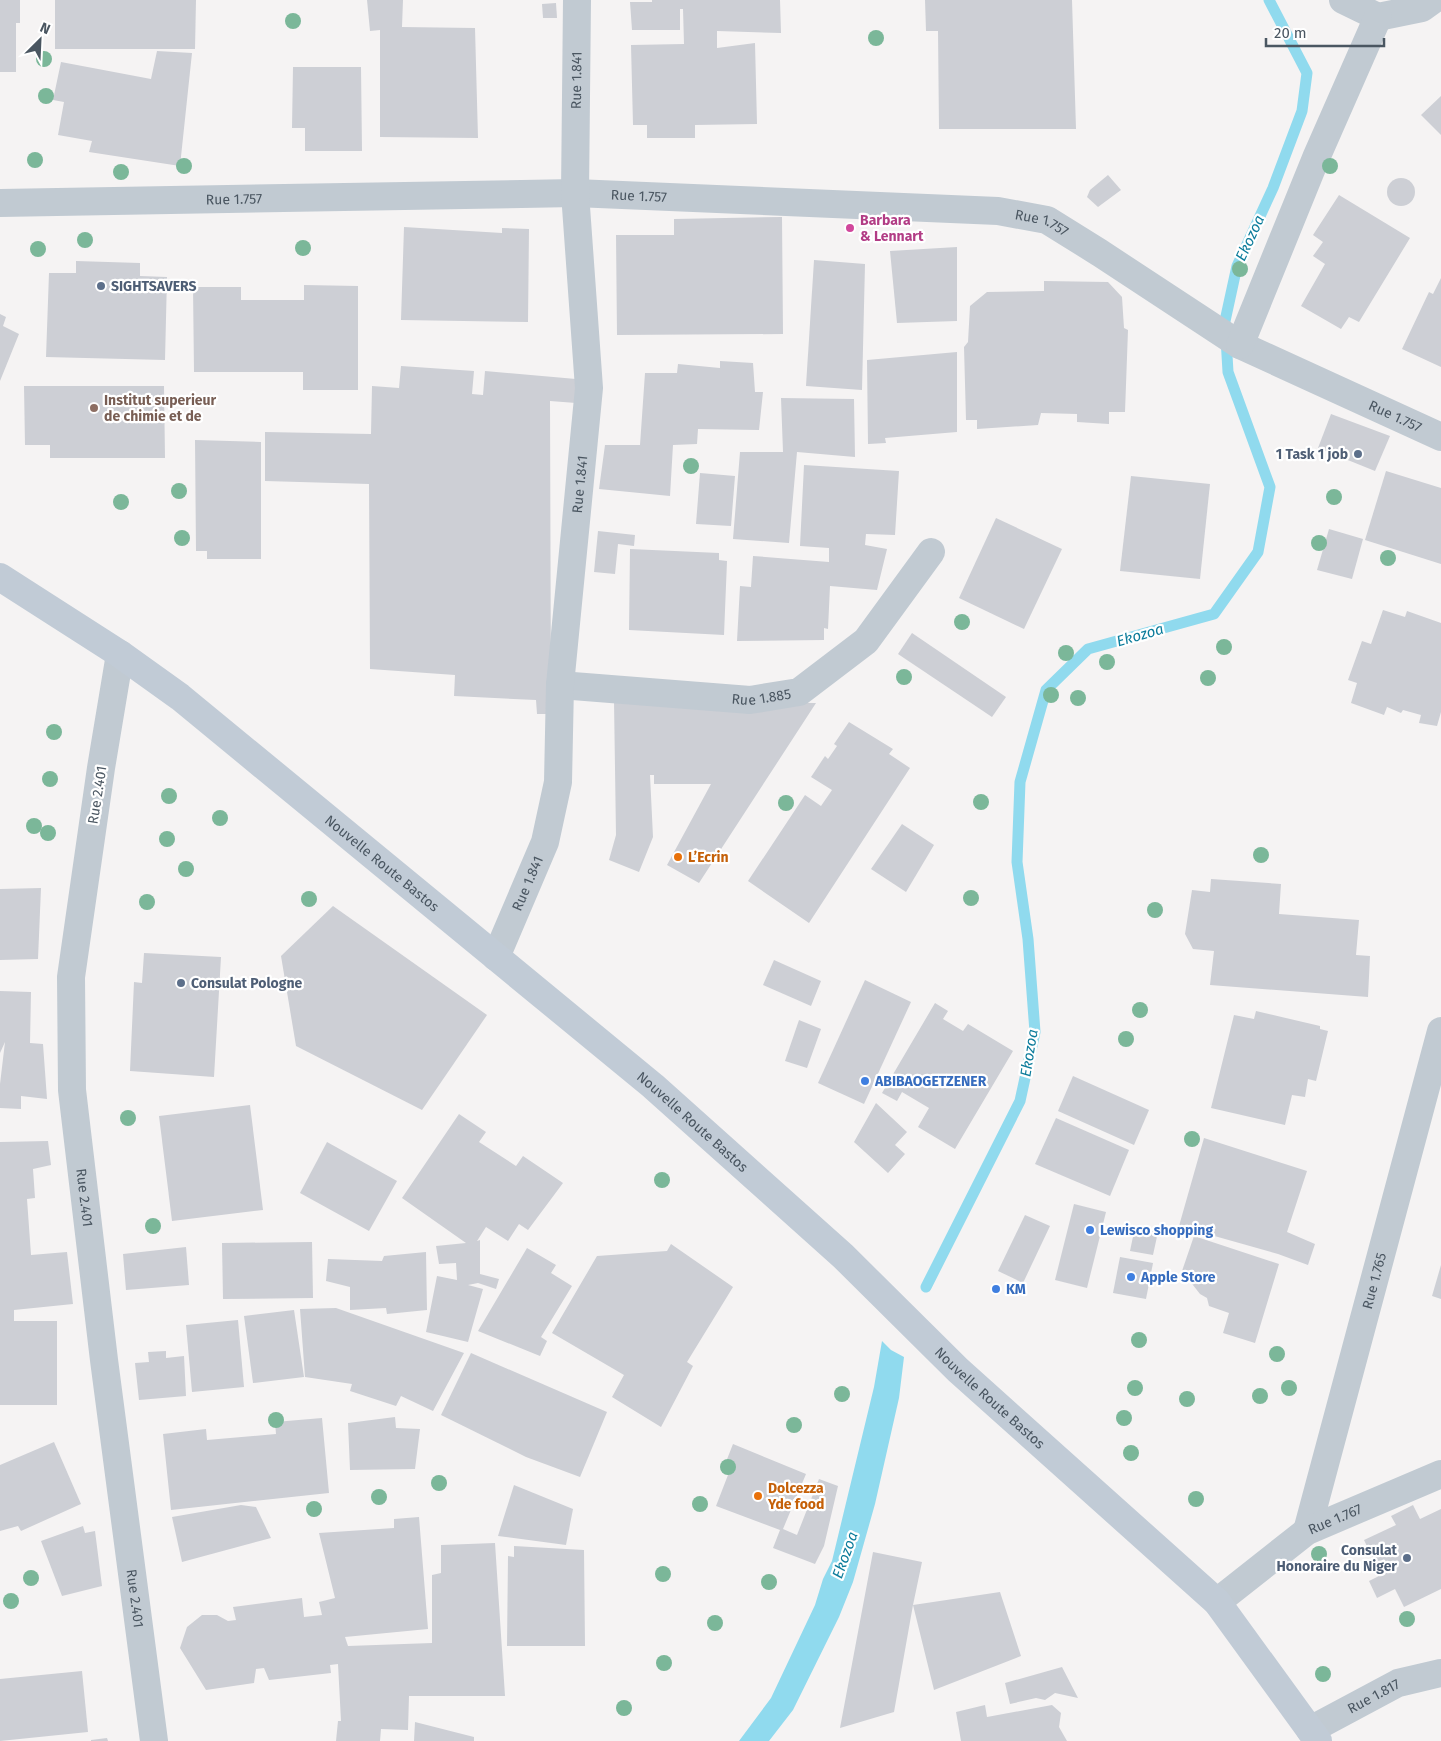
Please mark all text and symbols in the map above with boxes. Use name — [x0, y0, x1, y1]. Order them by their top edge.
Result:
north arrow — [15, 15, 65, 65]
scale bar — [1266, 15, 1384, 47]
text: N — [37, 19, 53, 38]
text: 20 m — [1274, 24, 1307, 42]
street label: Rue 1.841 — [568, 51, 585, 109]
street label: Rue 1.757 — [610, 187, 667, 206]
street label: Rue 1.757 — [206, 190, 262, 208]
street label: Rue 1.757 — [1013, 206, 1072, 240]
place label: Barbara & Lennart — [860, 212, 924, 245]
water label: Ekozoa — [1232, 212, 1268, 264]
marker: Barbara & Lennart — [844, 222, 856, 234]
place label: SIGHTSAVERS — [111, 278, 197, 295]
marker: SIGHTSAVERS — [95, 280, 107, 292]
place label: Institut superieur de chimie et de — [104, 392, 217, 425]
street label: Rue 1.757 — [1366, 397, 1424, 436]
marker: Institut superieur de chimie et de — [88, 402, 100, 414]
place label: 1 Task 1 job — [1276, 446, 1348, 463]
marker: 1 Task 1 job — [1352, 448, 1364, 460]
street label: Rue 1.841 — [569, 455, 591, 514]
water label: Ekozoa — [1114, 620, 1166, 650]
street label: Rue 1.885 — [731, 685, 792, 709]
street label: Rue 2.401 — [85, 765, 110, 825]
street label: Nouvelle Route Bastos — [321, 812, 443, 916]
place label: L’Ecrin — [688, 849, 729, 866]
marker: L’Ecrin — [672, 851, 684, 863]
street label: Rue 1.841 — [509, 854, 547, 914]
place label: Consulat Pologne — [191, 975, 302, 992]
marker: Consulat Pologne — [175, 977, 187, 989]
water label: Ekozoa — [1016, 1028, 1042, 1078]
street label: Nouvelle Route Bastos — [633, 1068, 752, 1176]
place label: ABIBAOGETZENER — [874, 1073, 987, 1090]
marker: ABIBAOGETZENER — [859, 1075, 871, 1087]
street label: Rue 2.401 — [72, 1167, 96, 1228]
place label: Lewisco shopping — [1100, 1222, 1213, 1239]
marker: Lewisco shopping — [1084, 1224, 1096, 1236]
street label: Rue 1.765 — [1359, 1251, 1390, 1311]
place label: Apple Store — [1140, 1269, 1216, 1286]
marker: Apple Store — [1125, 1271, 1137, 1283]
place label: KM — [1006, 1281, 1026, 1298]
marker: KM — [990, 1283, 1002, 1295]
street label: Nouvelle Route Bastos — [931, 1344, 1048, 1453]
place label: Dolcezza Yde food — [767, 1480, 824, 1513]
marker: Dolcezza Yde food — [752, 1490, 764, 1502]
street label: Rue 1.767 — [1306, 1501, 1365, 1538]
water label: Ekozoa — [828, 1529, 862, 1581]
place label: Consulat Honoraire du Niger — [1277, 1542, 1398, 1575]
marker: Consulat Honoraire du Niger — [1401, 1552, 1413, 1564]
street label: Rue 2.401 — [123, 1568, 147, 1629]
street label: Rue 1.817 — [1345, 1676, 1403, 1717]

